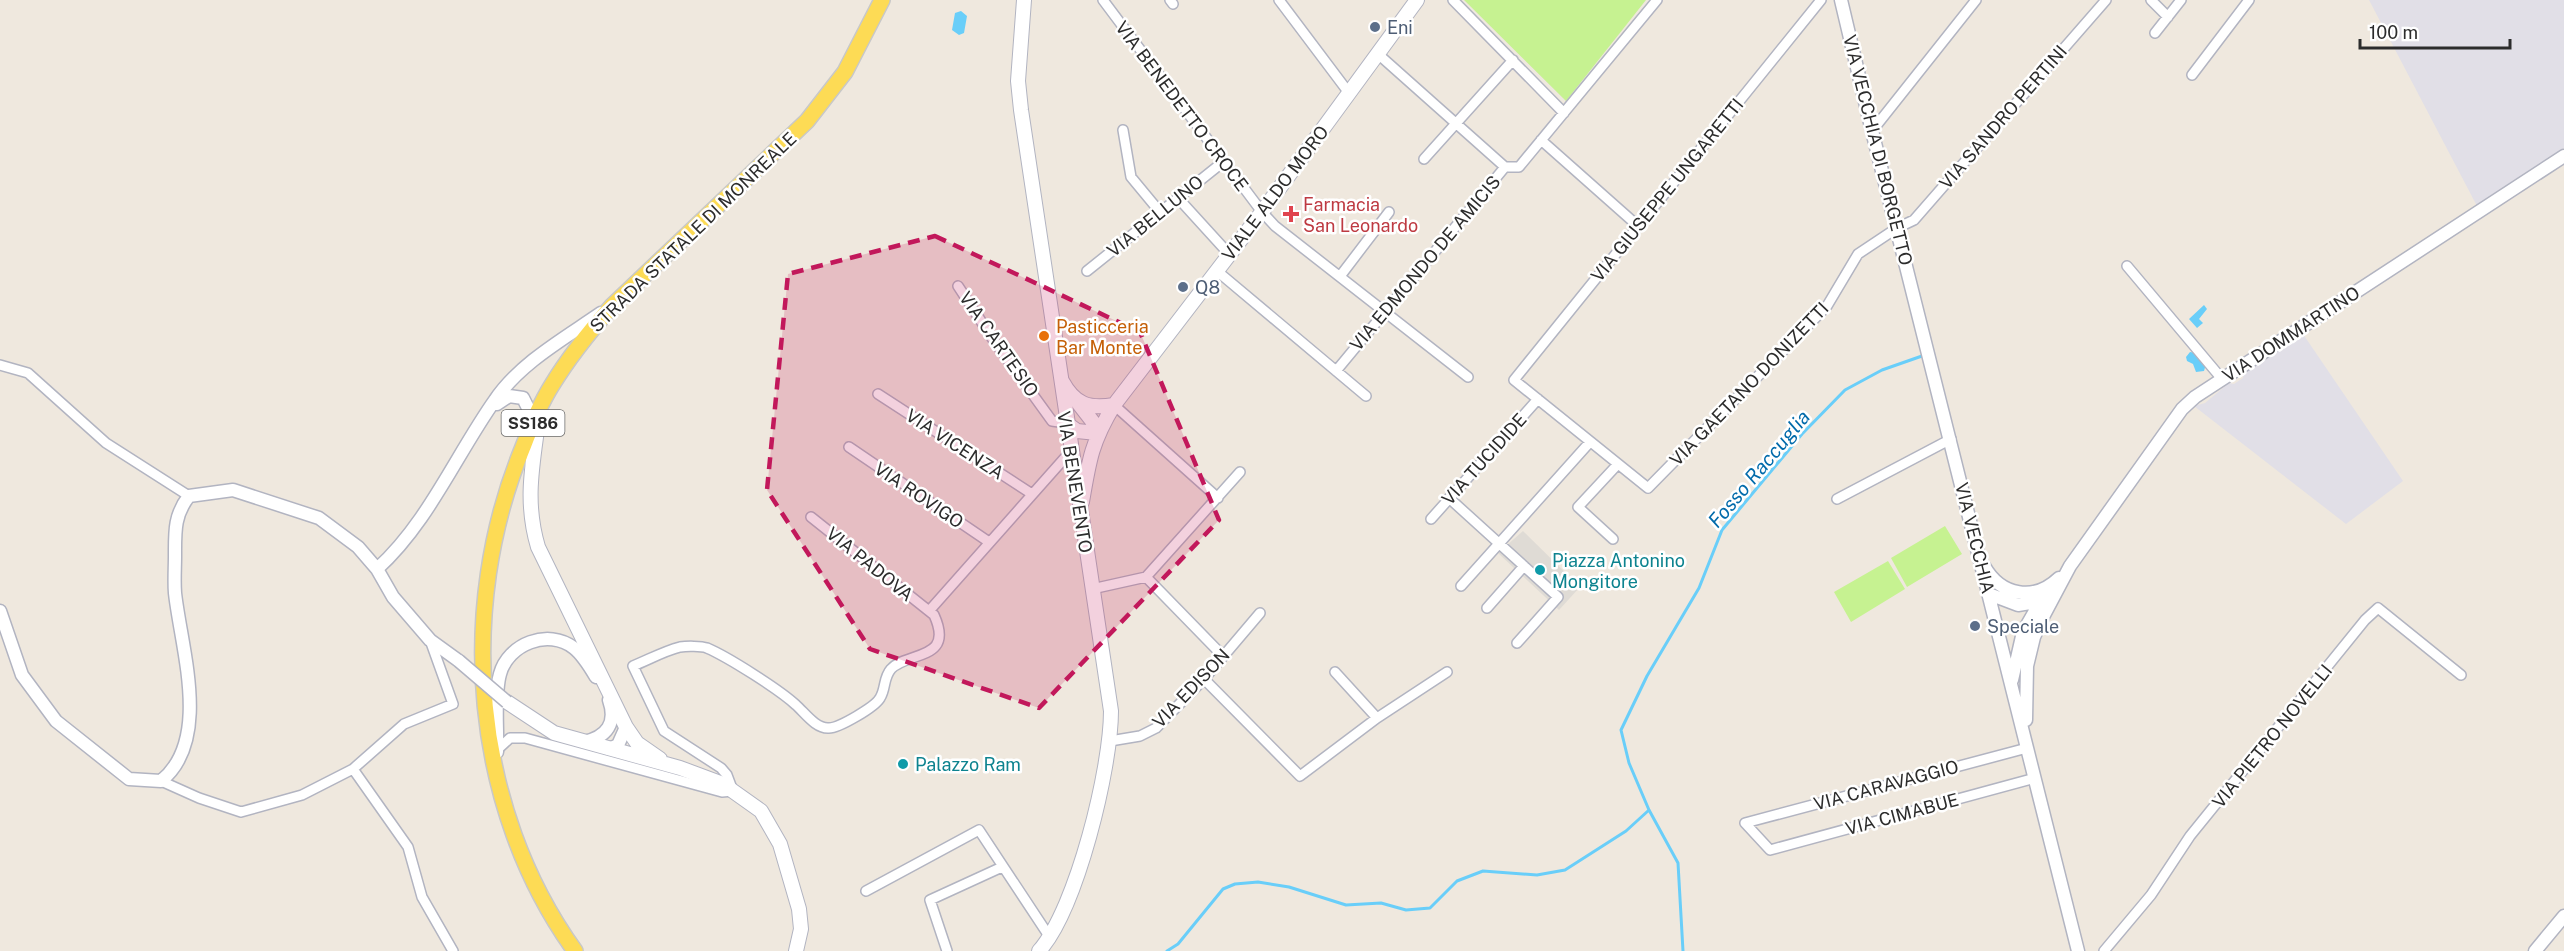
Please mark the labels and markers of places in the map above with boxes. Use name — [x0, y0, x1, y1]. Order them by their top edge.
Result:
place label: Eni — [1387, 17, 1413, 38]
marker: Eni — [1368, 20, 1382, 34]
place label: Farmacia San Leonardo — [1303, 194, 1418, 236]
marker: Farmacia San Leonardo — [1284, 207, 1298, 221]
place label: Q8 — [1195, 277, 1220, 298]
marker: Q8 — [1176, 280, 1190, 294]
place label: Pasticceria Bar Monte — [1056, 316, 1149, 358]
marker: Pasticceria Bar Monte — [1037, 329, 1051, 343]
place label: Piazza Antonino Mongitore — [1552, 550, 1685, 592]
marker: Piazza Antonino Mongitore — [1533, 563, 1547, 577]
place label: Speciale — [1987, 616, 2059, 637]
marker: Speciale — [1968, 619, 1982, 633]
place label: Palazzo Ram — [915, 754, 1021, 775]
marker: Palazzo Ram — [896, 757, 910, 771]

